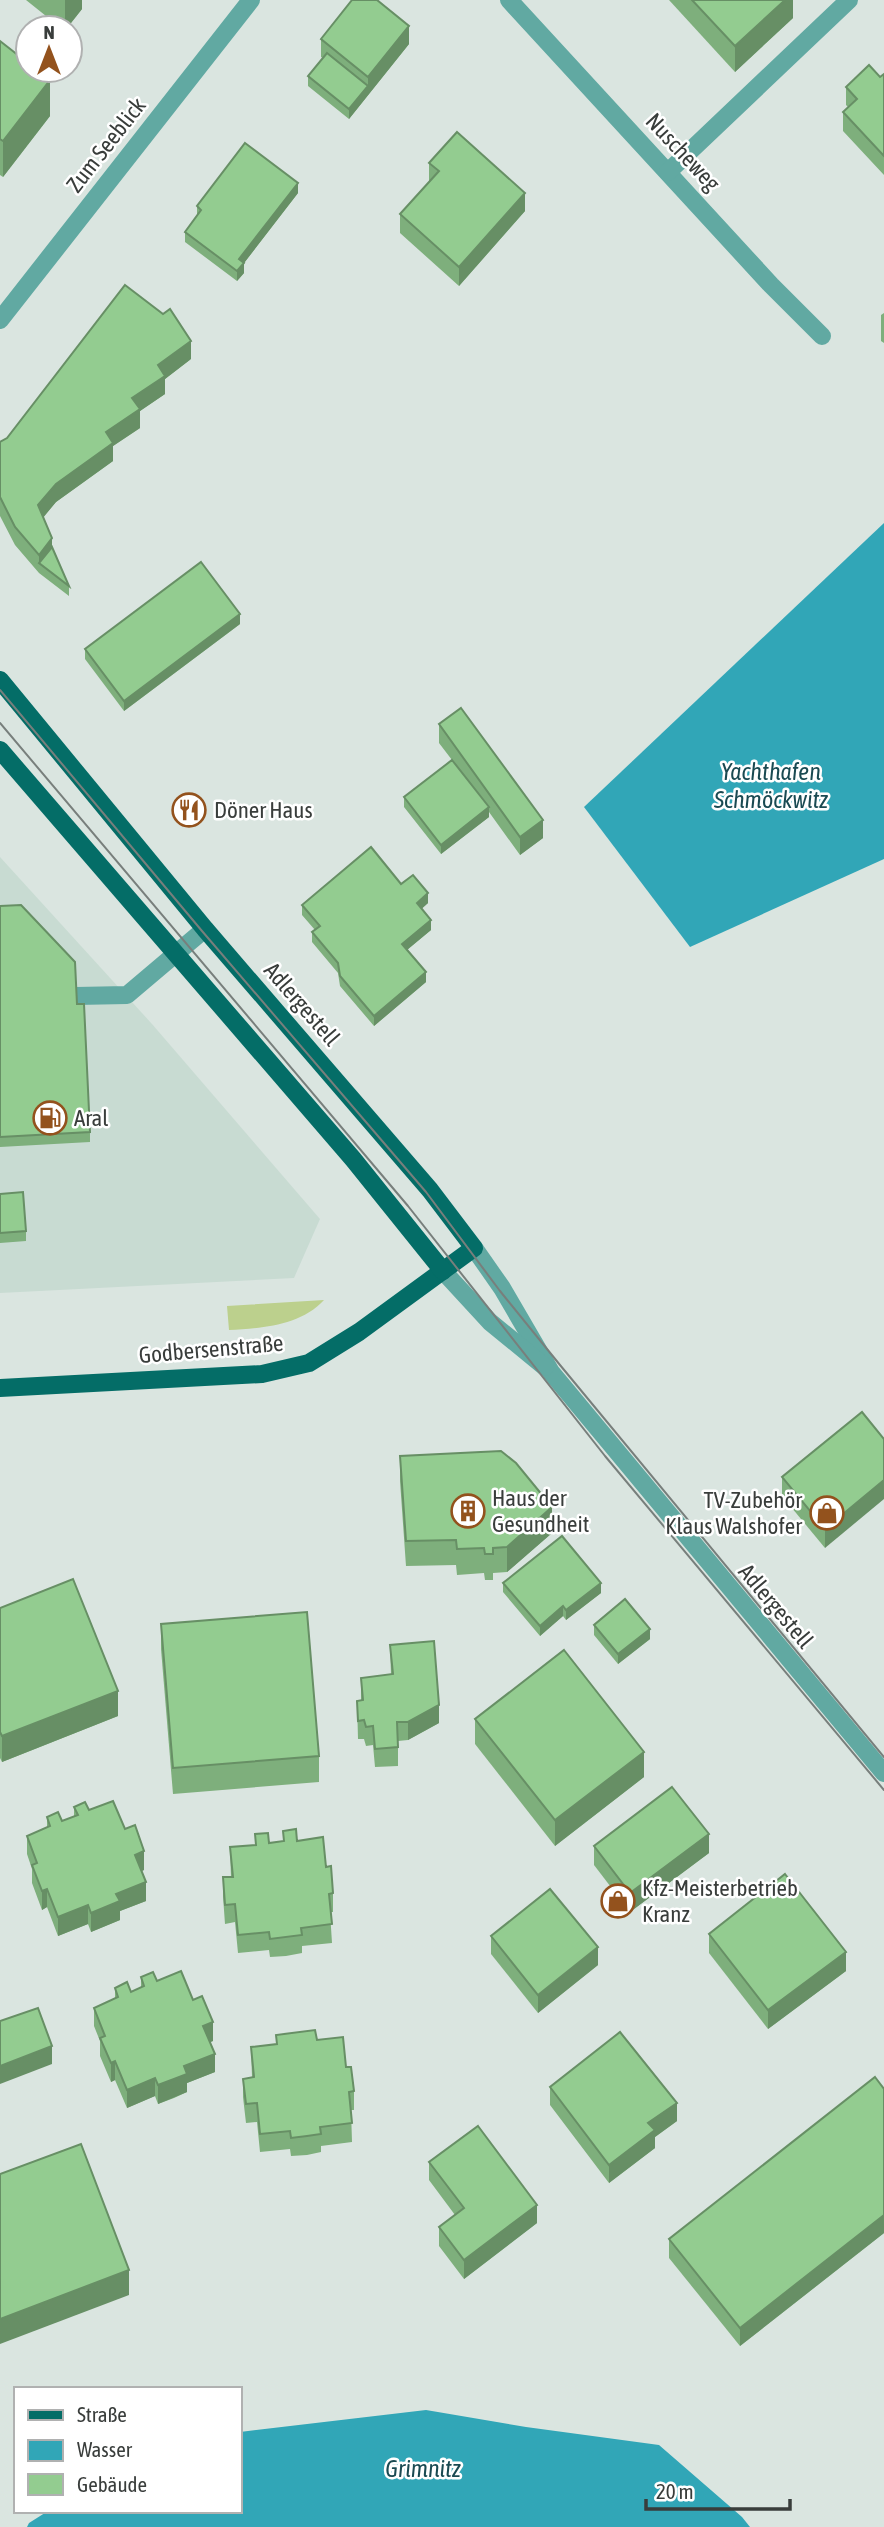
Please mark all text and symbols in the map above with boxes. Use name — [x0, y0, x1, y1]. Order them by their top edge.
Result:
north arrow — [14, 14, 84, 84]
text: N — [43, 21, 55, 43]
street label: Zum Seeblick — [61, 93, 151, 197]
street label: Nuscheweg — [641, 108, 725, 196]
water label: Yachthafen Schmöckwitz — [713, 758, 828, 813]
restaurant icon: Döner Haus — [170, 791, 208, 829]
place label: Döner Haus — [214, 797, 313, 823]
street label: Adlergestell — [259, 957, 345, 1051]
fuel station icon: Aral — [31, 1099, 69, 1137]
place label: Aral — [74, 1105, 108, 1131]
street label: Godbersenstraße — [138, 1330, 284, 1368]
place label: Haus der Gesundheit — [492, 1485, 589, 1537]
place label: TV-Zubehör Klaus Walshofer — [665, 1487, 803, 1539]
building icon: Haus der Gesundheit — [449, 1492, 487, 1530]
shop icon: TV-Zubehör Klaus Walshofer — [808, 1494, 846, 1532]
street label: Adlergestell — [733, 1559, 819, 1653]
place label: Kfz-Meisterbetrieb Kranz — [642, 1875, 798, 1927]
shop icon: Kfz-Meisterbetrieb Kranz — [599, 1882, 637, 1920]
legend — [14, 2387, 242, 2513]
text: Straße — [77, 2402, 127, 2426]
text: Wasser — [77, 2437, 133, 2461]
water label: Grimnitz — [385, 2455, 461, 2482]
scale bar — [646, 2468, 790, 2512]
text: Gebäude — [77, 2472, 147, 2496]
text: 20 m — [656, 2479, 694, 2503]

